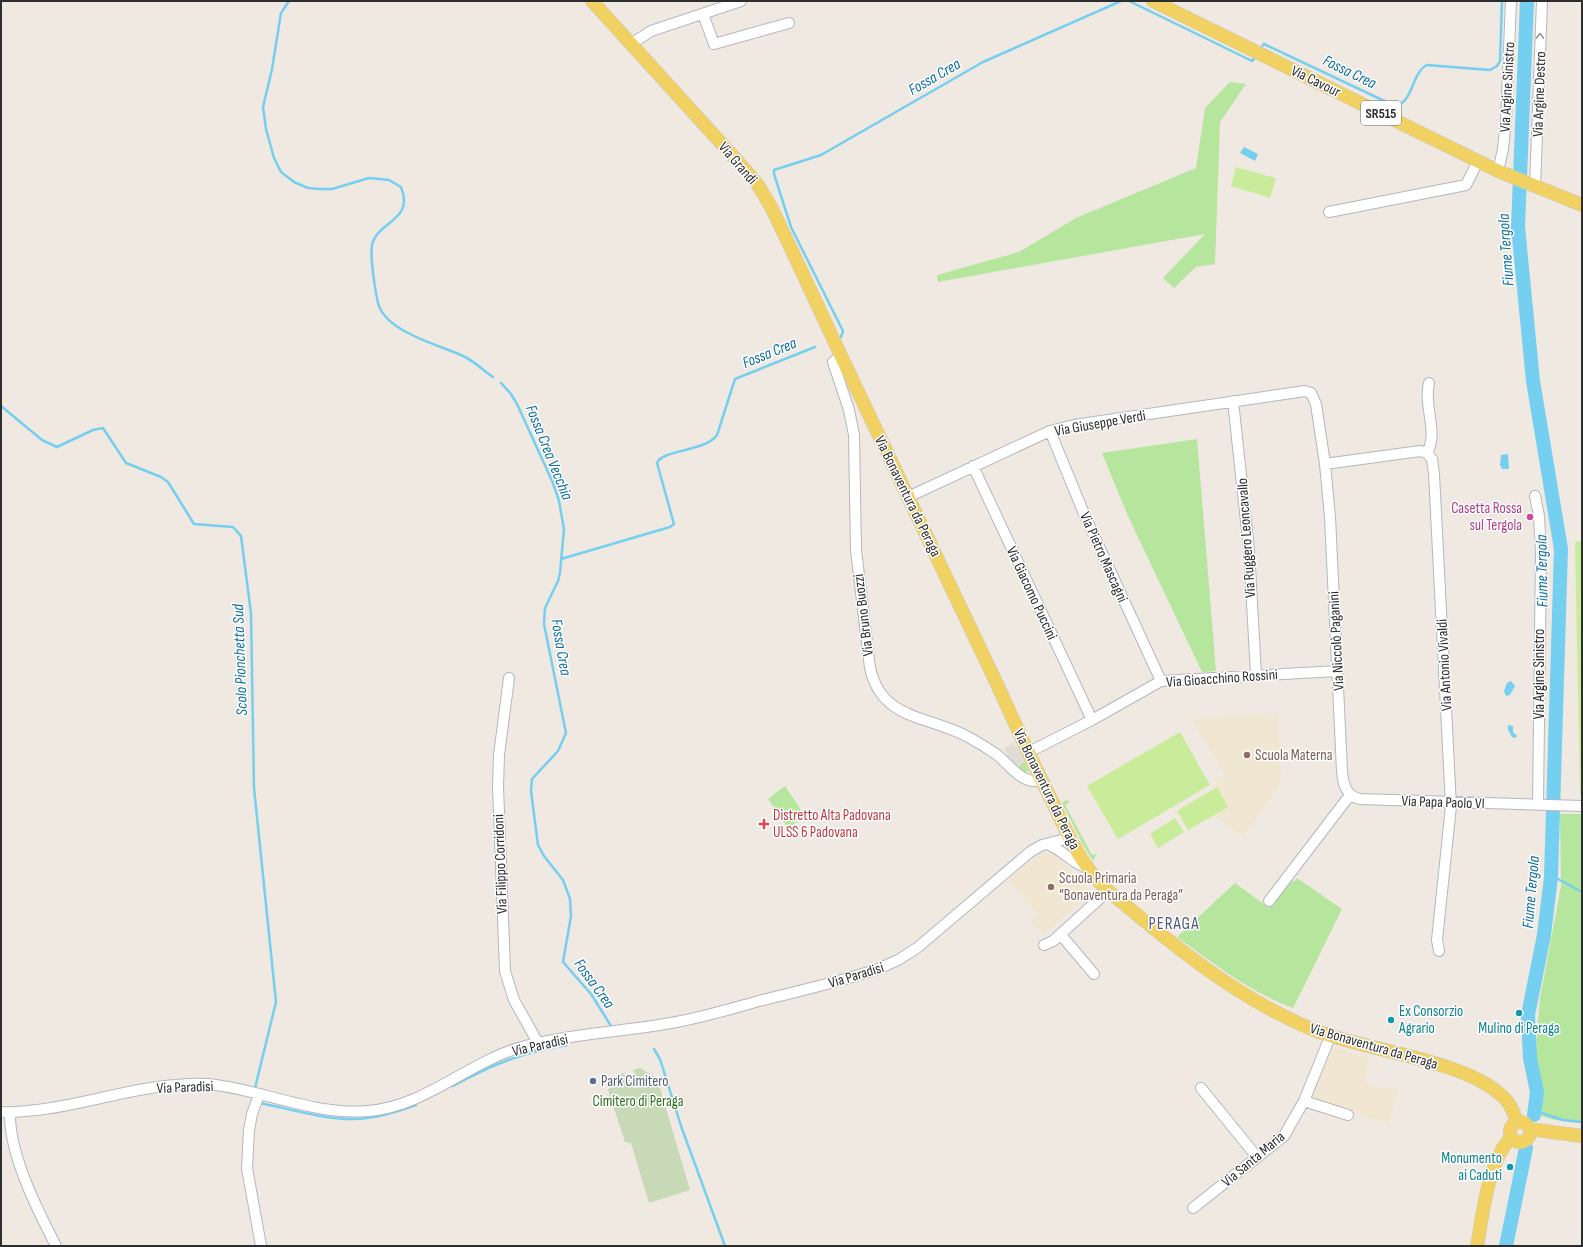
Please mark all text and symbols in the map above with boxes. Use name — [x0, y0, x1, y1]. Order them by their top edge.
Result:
one-way arrow — [1536, 33, 1545, 39]
street label: Via Argine Sinistro — [1496, 41, 1519, 133]
water label: Fossa Crea — [1320, 51, 1380, 94]
street label: Via Argine Destro — [1529, 51, 1550, 137]
water label: Fossa Crea — [905, 55, 965, 100]
street label: Via Cavour — [1288, 61, 1344, 102]
road number: SR515 — [1361, 101, 1401, 125]
street label: Via Grandi — [714, 138, 761, 189]
water label: Fiume Tergola — [1494, 212, 1519, 287]
water label: Fossa Crea — [740, 334, 800, 373]
water label: Fossa Crea Vecchia — [521, 402, 576, 503]
street label: Via Giuseppe Verdi — [1053, 406, 1147, 441]
street label: Via Bonaventura da Peraga — [870, 433, 945, 560]
street label: Via Ruggero Leoncavallo — [1233, 477, 1260, 599]
place label: Casetta Rossa sul Tergola — [1451, 499, 1522, 535]
street label: Via Pietro Mascagni — [1075, 509, 1132, 606]
marker: Casetta Rossa sul Tergola — [1525, 512, 1535, 522]
water label: Fiume Tergola — [1532, 534, 1553, 607]
street label: Via Giacomo Puccini — [1002, 544, 1062, 643]
street label: Via Bruno Buozzi — [849, 573, 878, 657]
street label: Via Niccolò Paganini — [1324, 591, 1349, 691]
water label: Scolo Pionchetta Sud — [229, 603, 252, 716]
water label: Fossa Crea — [546, 618, 575, 677]
street label: Via Antonio Vivaldi — [1433, 618, 1456, 711]
street label: Via Argine Sinistro — [1530, 629, 1549, 719]
street label: Via Gioacchino Rossini — [1166, 665, 1279, 692]
street label: Via Bonaventura da Peraga — [1009, 726, 1084, 853]
place label: Scuola Materna — [1255, 746, 1333, 765]
marker: Scuola Materna — [1242, 750, 1252, 760]
street label: Via Papa Paolo VI — [1401, 792, 1485, 813]
place label: Distretto Alta Padovana ULSS 6 Padovana — [773, 806, 891, 842]
street label: Via Filippo Corridoni — [489, 814, 512, 914]
marker: Distretto Alta Padovana ULSS 6 Padovana — [758, 818, 770, 830]
water label: Fiume Tergola — [1519, 855, 1544, 929]
place label: Scuola Primaria “Bonaventura da Peraga” — [1059, 869, 1183, 905]
marker: Scuola Primaria “Bonaventura da Peraga” — [1046, 882, 1056, 892]
district label: PERAGA — [1149, 914, 1199, 934]
water label: Fossa Crea — [569, 955, 618, 1013]
street label: Via Paradisi — [826, 958, 886, 993]
place label: Ex Consorzio Agrario — [1398, 1002, 1463, 1038]
marker: Mulino di Peraga — [1514, 1008, 1524, 1018]
marker: Ex Consorzio Agrario — [1386, 1015, 1396, 1025]
street label: Via Bonaventura da Peraga — [1308, 1019, 1440, 1074]
place label: Mulino di Peraga — [1478, 1019, 1560, 1038]
street label: Via Paradisi — [510, 1030, 570, 1061]
place label: Park Cimitero — [601, 1072, 669, 1091]
marker: Park Cimitero — [588, 1076, 598, 1086]
street label: Via Paradisi — [156, 1077, 214, 1098]
park label: Cimitero di Peraga — [593, 1092, 684, 1111]
street label: Via Santa Maria — [1218, 1127, 1289, 1191]
place label: Monumento ai Caduti — [1441, 1149, 1502, 1185]
marker: Monumento ai Caduti — [1505, 1162, 1515, 1172]

